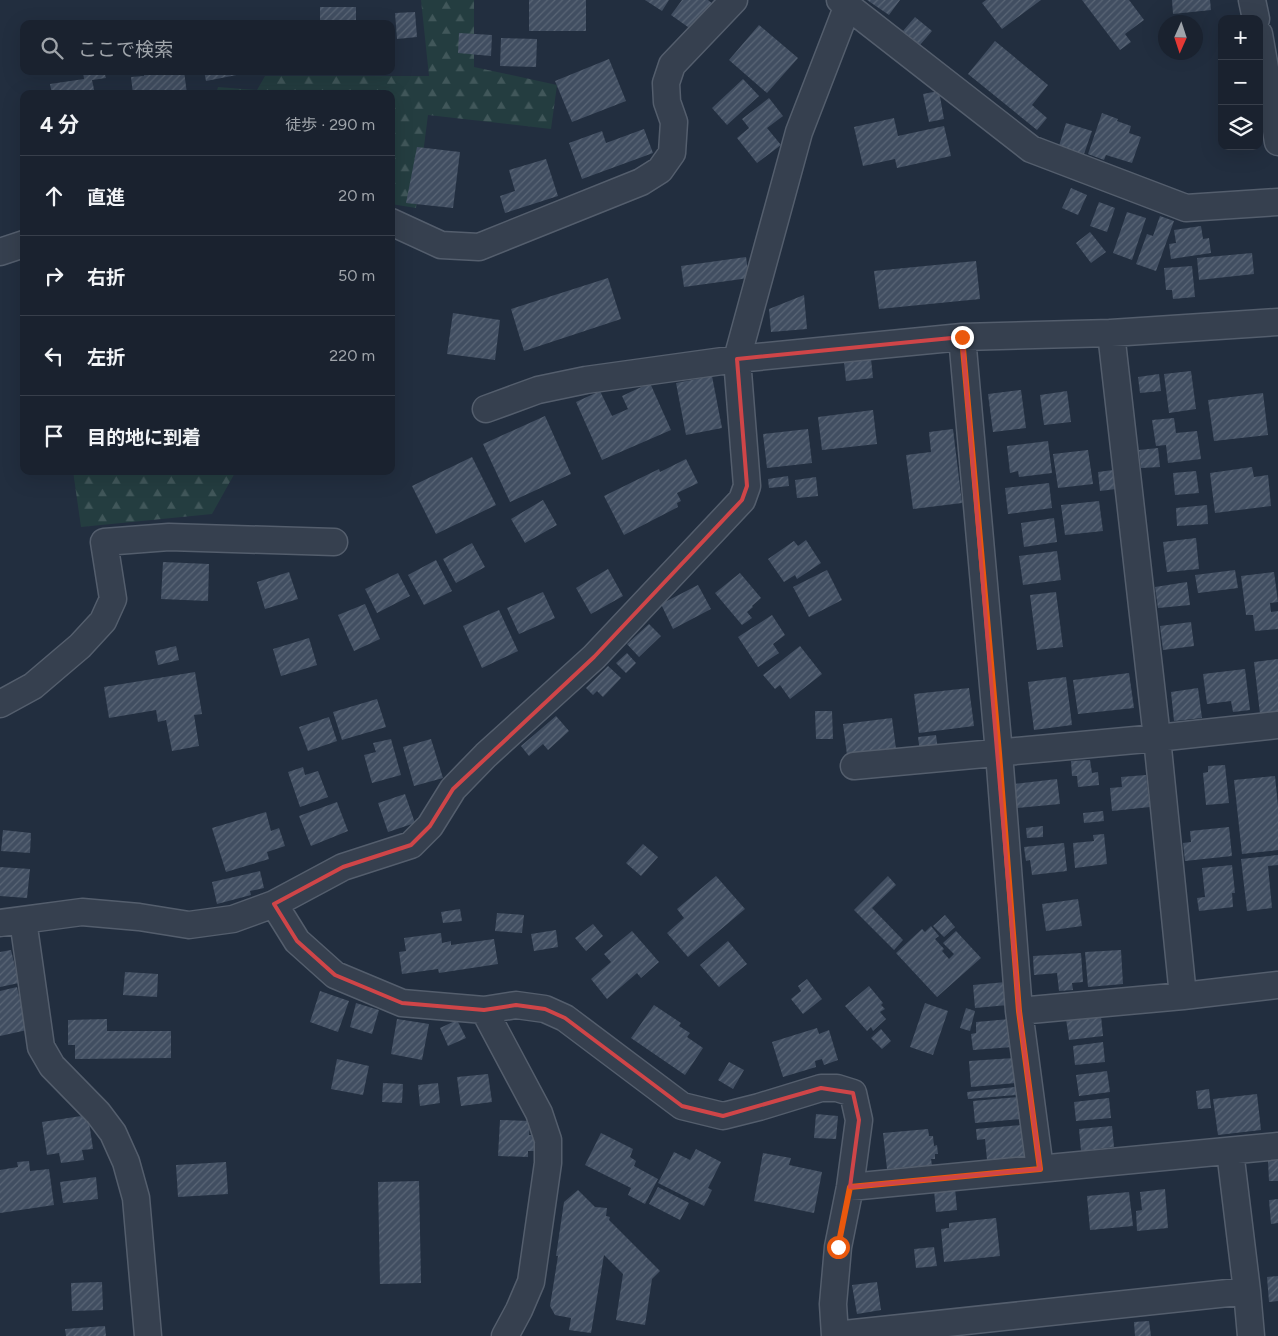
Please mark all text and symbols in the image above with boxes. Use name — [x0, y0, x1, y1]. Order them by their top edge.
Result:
north arrow — [1158, 15, 1203, 60]
map controls — [1218, 15, 1263, 150]
button: + — [1218, 15, 1263, 60]
search box — [20, 20, 395, 75]
icon: search — [38, 34, 66, 62]
text: ここで検索 — [78, 38, 173, 61]
button: − — [1218, 60, 1263, 105]
button: layers — [1218, 105, 1263, 150]
text: 4 分 — [40, 112, 79, 137]
text: 徒歩 · 290 m — [285, 115, 375, 134]
icon: ahead — [40, 182, 68, 210]
text: 直進 — [87, 186, 125, 209]
text: 20 m — [338, 186, 375, 205]
icon: right — [40, 262, 68, 290]
text: 右折 — [87, 266, 125, 289]
text: 50 m — [338, 266, 375, 285]
route end — [951, 326, 974, 349]
icon: left — [40, 342, 68, 370]
text: 左折 — [87, 346, 125, 369]
text: 220 m — [329, 346, 375, 365]
icon: arrive — [40, 422, 68, 450]
text: 目的地に到着 — [87, 426, 201, 449]
route start — [827, 1236, 850, 1259]

